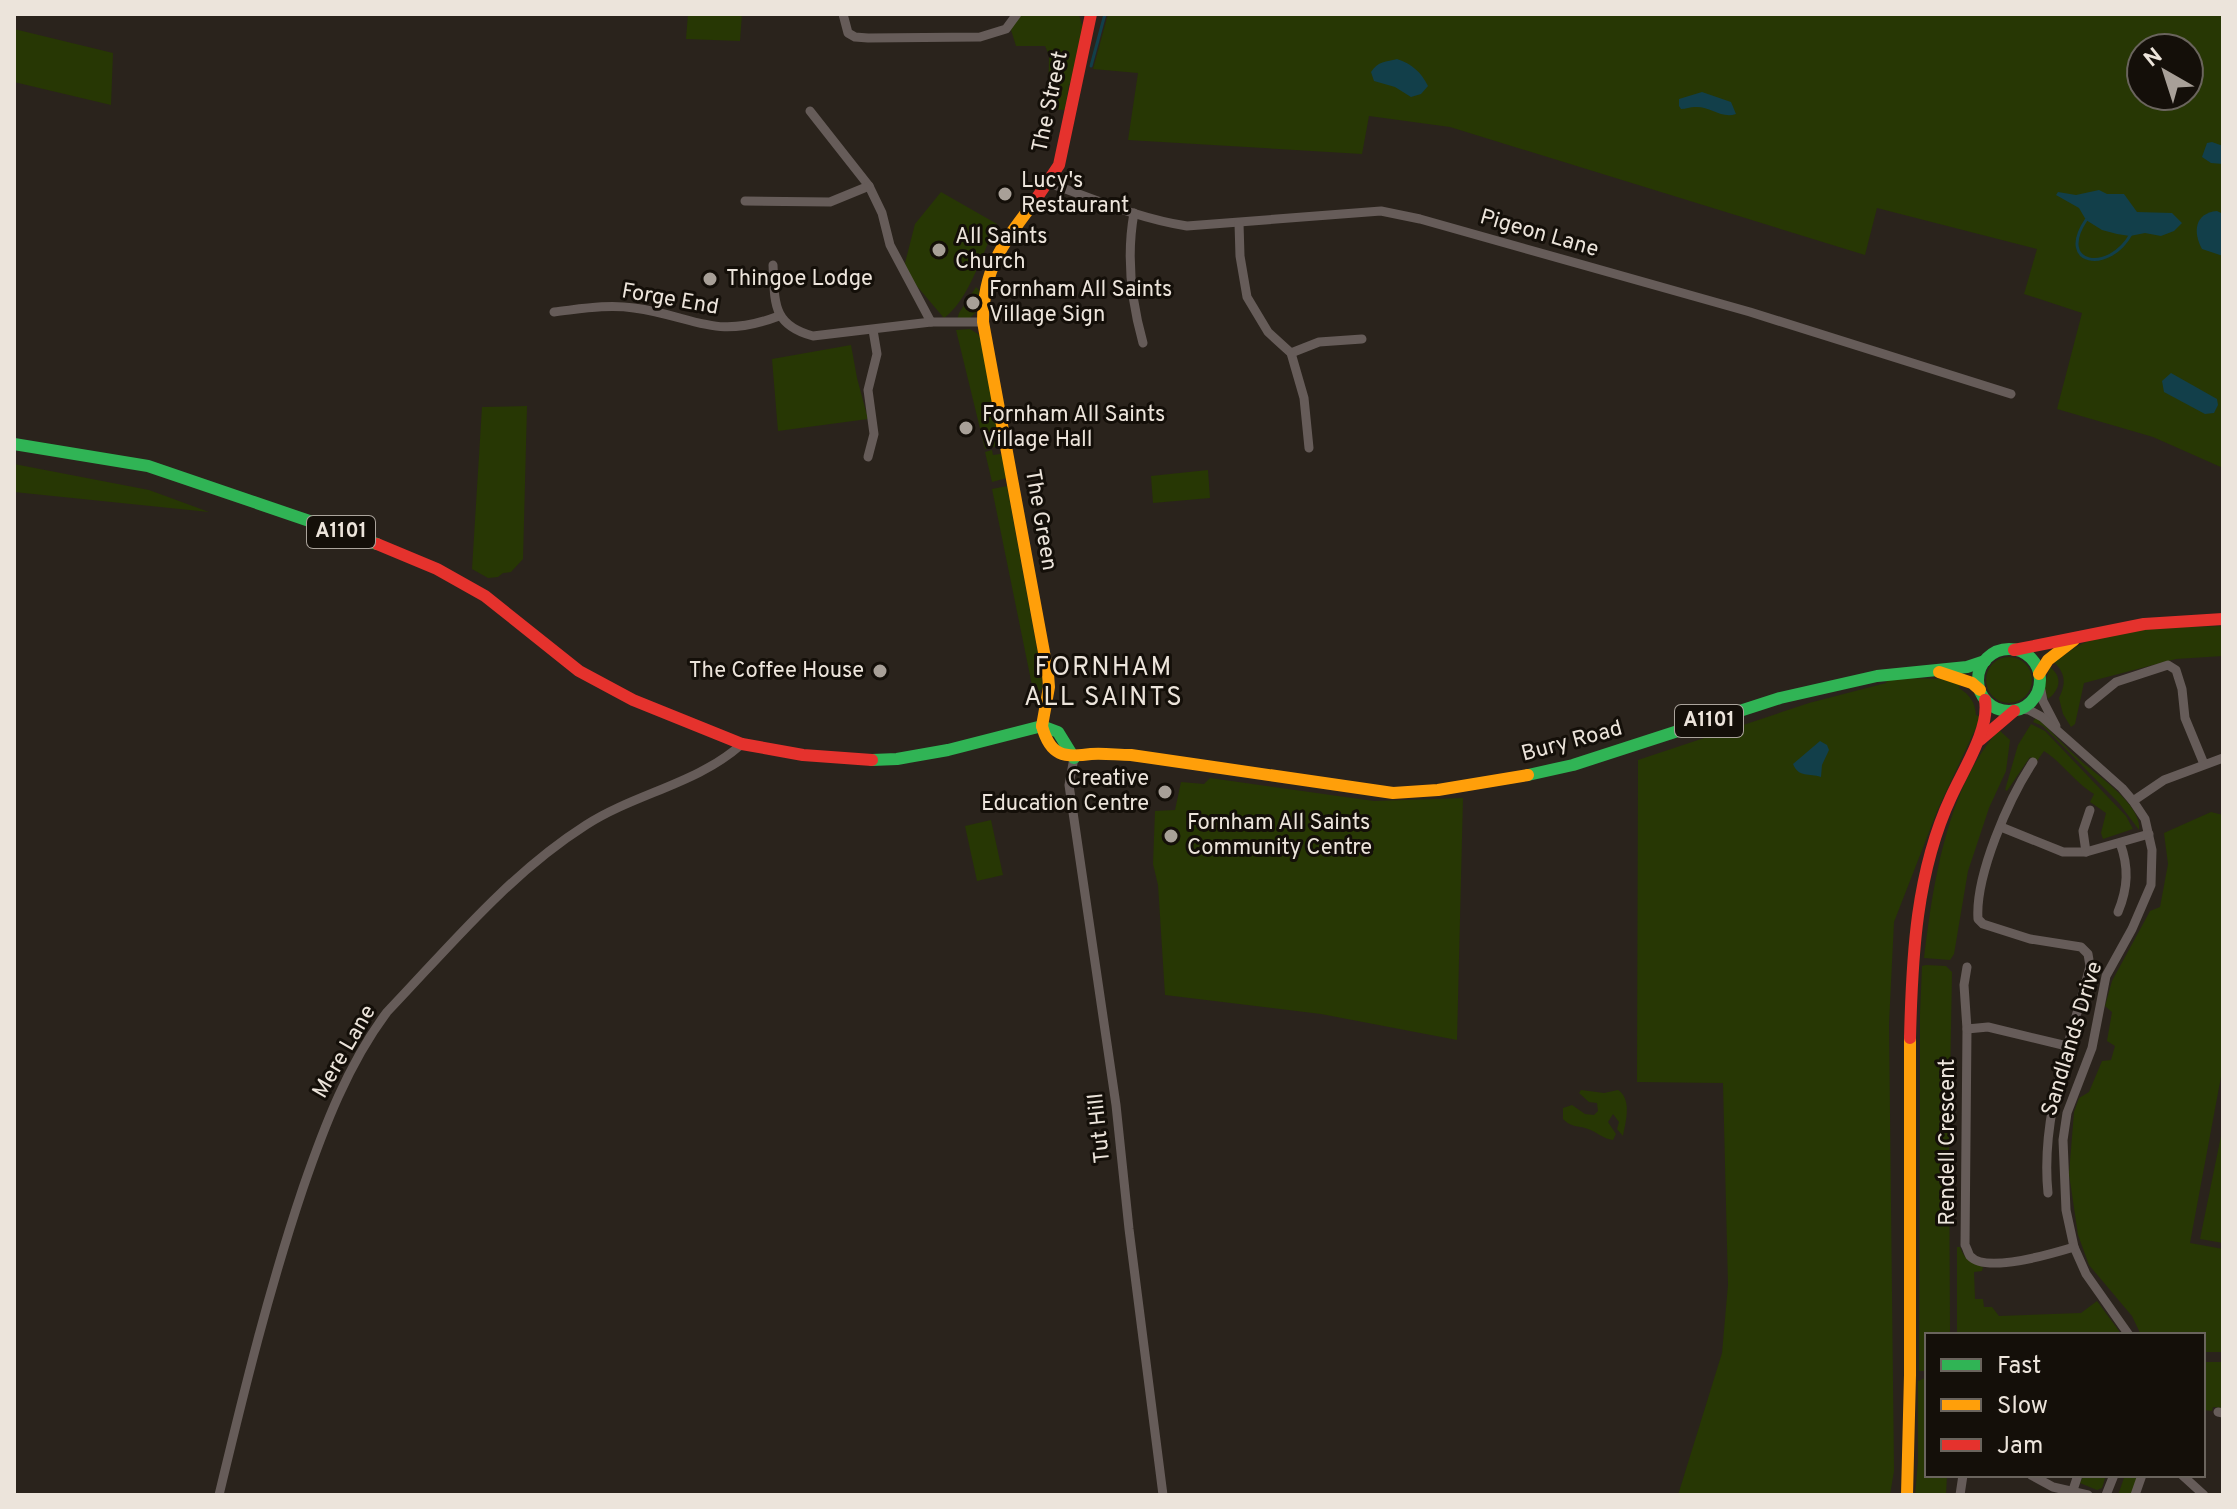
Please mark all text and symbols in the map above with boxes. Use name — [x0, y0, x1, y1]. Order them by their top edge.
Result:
north arrow — [2125, 32, 2205, 112]
text: N — [2139, 43, 2169, 74]
street label: The Street — [1027, 49, 1075, 155]
place label: Lucy's Restaurant — [1021, 168, 1129, 220]
marker: Lucy's Restaurant — [996, 185, 1014, 203]
street label: Pigeon Lane — [1476, 204, 1602, 264]
place label: All Saints Church — [955, 224, 1047, 276]
marker: All Saints Church — [930, 241, 948, 259]
place label: Thingoe Lodge — [726, 266, 873, 293]
marker: Thingoe Lodge — [701, 270, 719, 288]
place label: Fornham All Saints Village Sign — [989, 277, 1172, 329]
street label: Forge End — [619, 278, 721, 322]
marker: Fornham All Saints Village Sign — [964, 294, 982, 312]
place label: Fornham All Saints Village Hall — [982, 402, 1165, 454]
marker: Fornham All Saints Village Hall — [957, 419, 975, 437]
street label: The Green — [1018, 467, 1062, 573]
road number: A1101 — [307, 516, 375, 548]
district label: FORNHAM ALL SAINTS — [1024, 652, 1184, 715]
place label: The Coffee House — [689, 658, 864, 685]
marker: The Coffee House — [871, 662, 889, 680]
road number: A1101 — [1675, 705, 1743, 737]
street label: Bury Road — [1519, 716, 1625, 768]
place label: Creative Education Centre — [981, 766, 1149, 818]
marker: Creative Education Centre — [1156, 783, 1174, 801]
place label: Fornham All Saints Community Centre — [1187, 810, 1372, 862]
marker: Fornham All Saints Community Centre — [1162, 827, 1180, 845]
street label: Sandlands Drive — [2037, 958, 2109, 1120]
street label: Mere Lane — [307, 1000, 383, 1104]
street label: Rendell Crescent — [1935, 1058, 1962, 1226]
street label: Tut Hill — [1083, 1092, 1117, 1164]
legend — [1925, 1333, 2205, 1477]
text: Fast — [1997, 1352, 2041, 1382]
text: Slow — [1997, 1392, 2048, 1422]
text: Jam — [1997, 1432, 2043, 1462]

